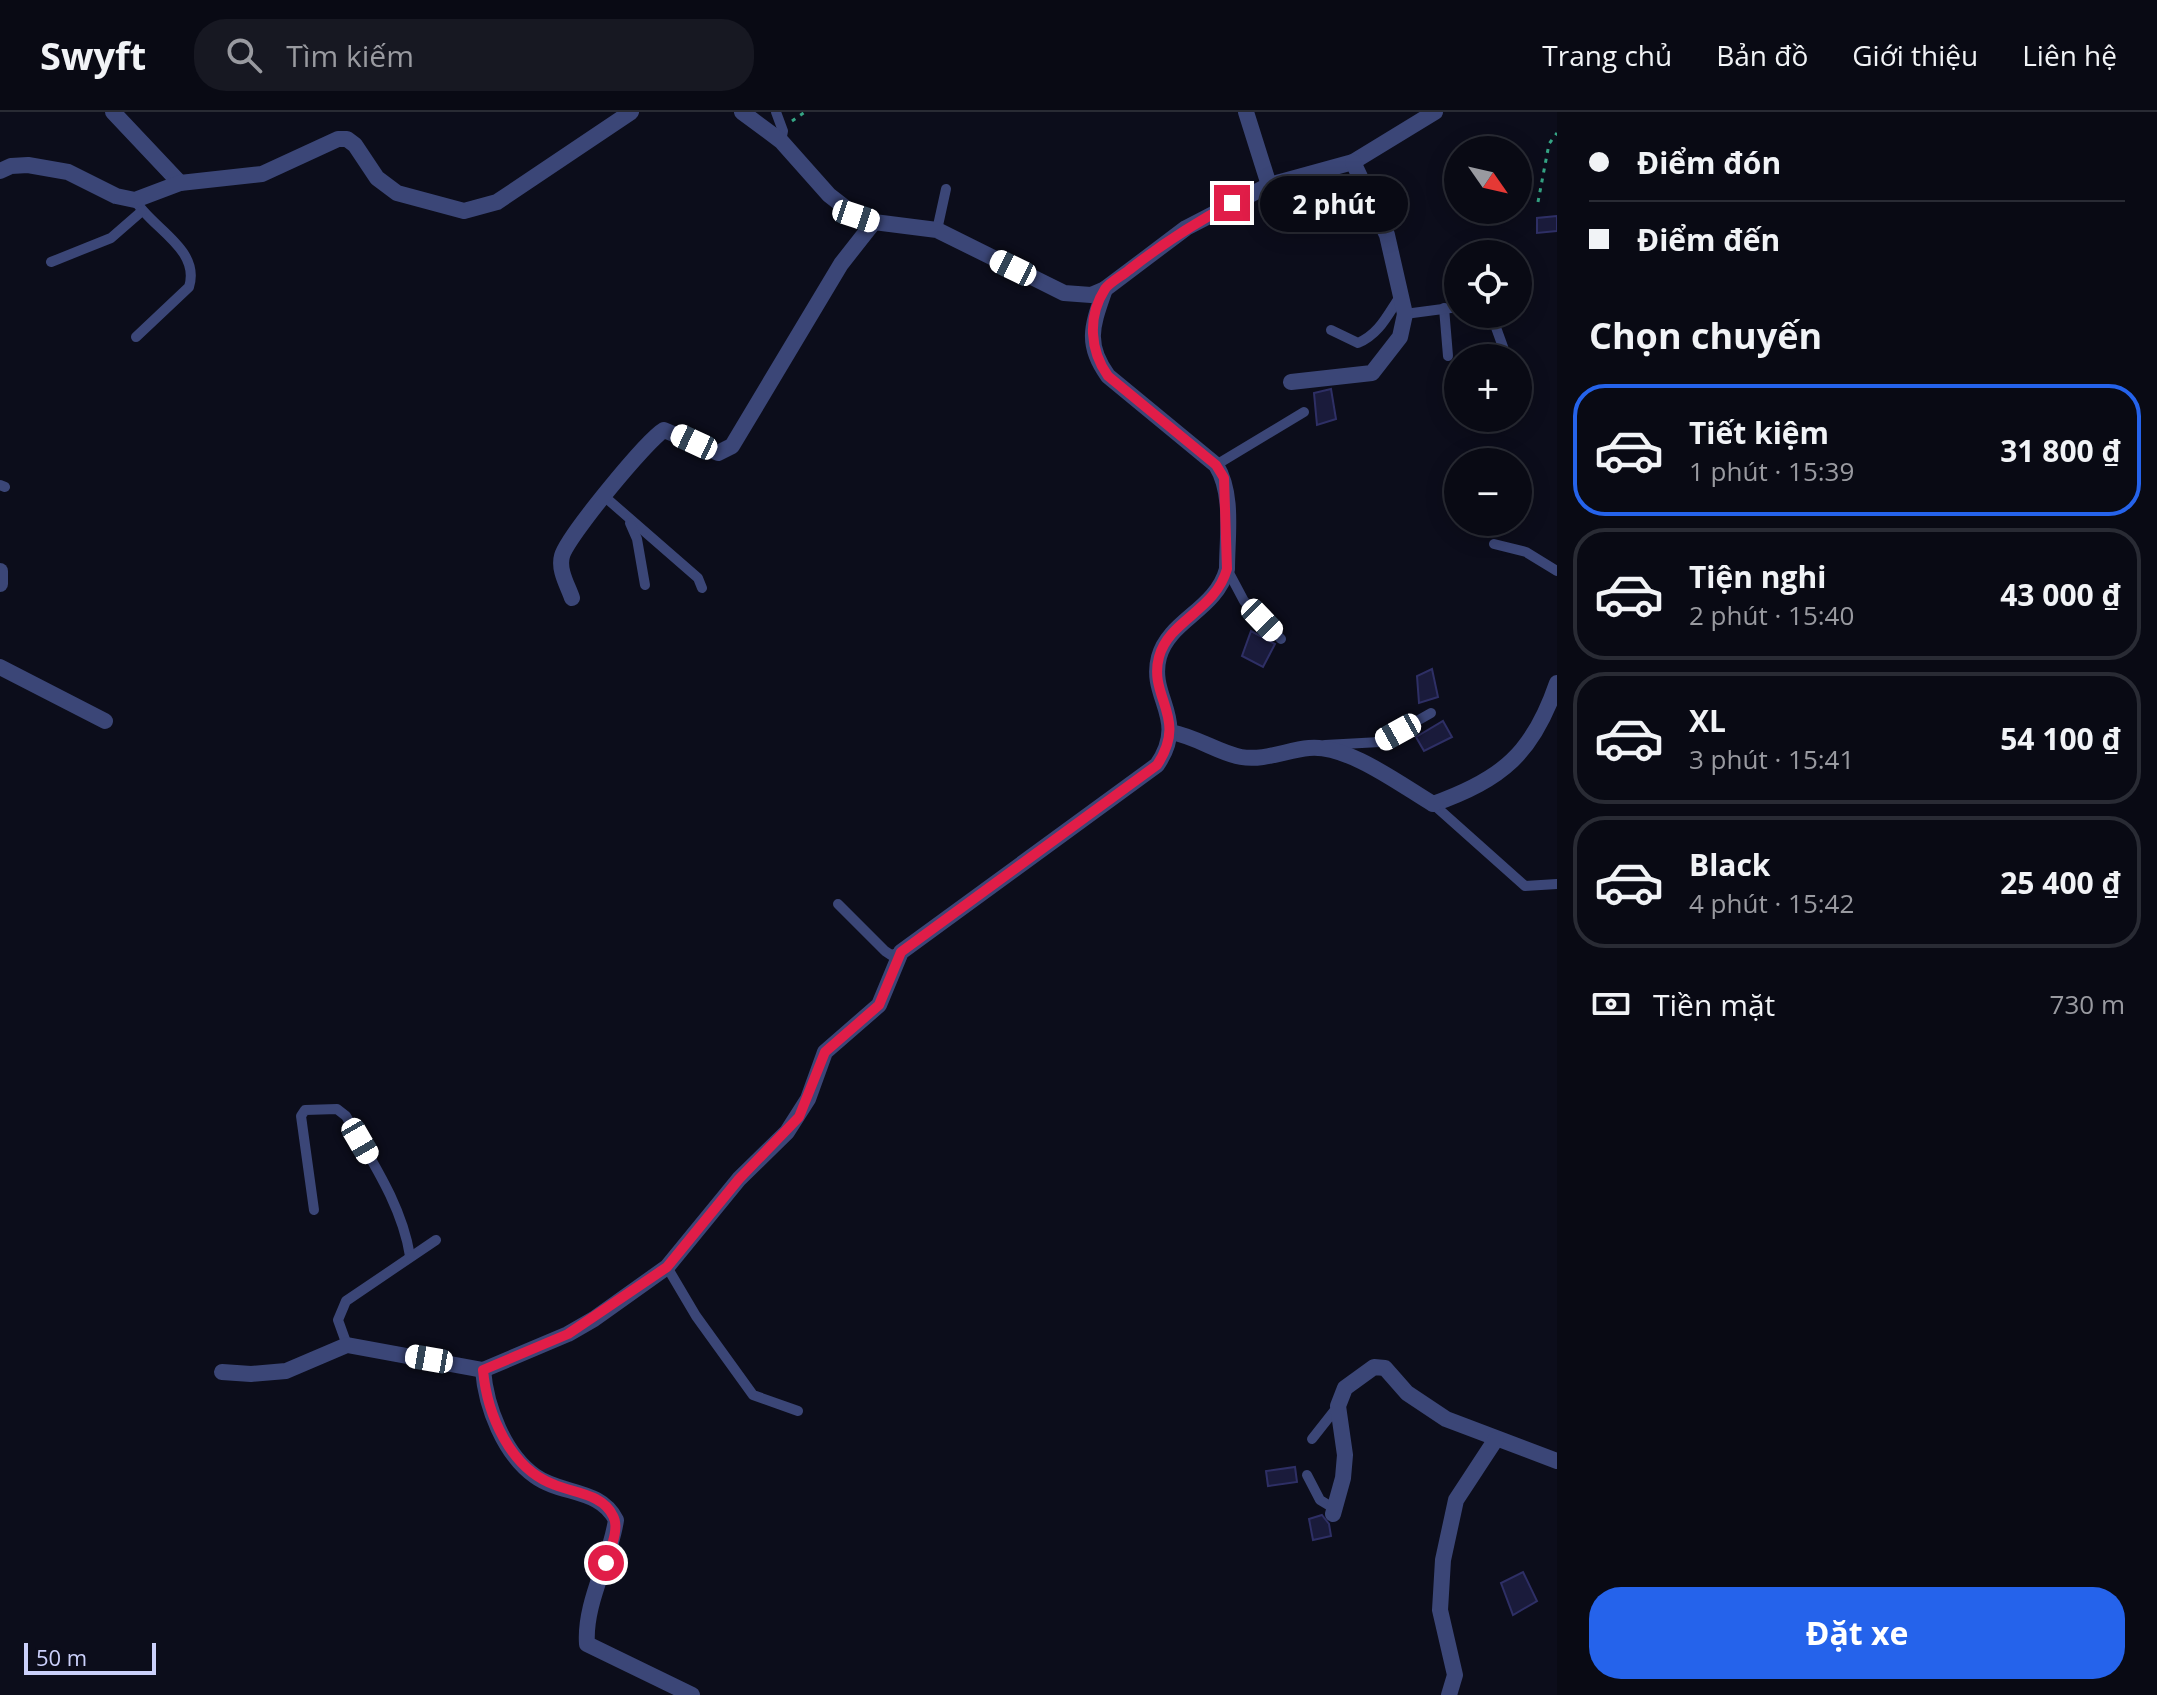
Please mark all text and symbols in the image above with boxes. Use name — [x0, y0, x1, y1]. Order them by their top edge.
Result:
search box — [194, 19, 754, 91]
text: Swyft — [40, 29, 146, 81]
icon: search — [222, 33, 266, 77]
text: Tìm kiếm — [286, 35, 414, 76]
text: Trang chủ — [1542, 36, 1672, 74]
text: Bản đồ — [1716, 36, 1808, 74]
text: Giới thiệu — [1852, 36, 1978, 74]
text: Liên hệ — [2022, 36, 2117, 74]
north arrow — [1444, 136, 1532, 224]
map controls — [1444, 136, 1532, 536]
text: Điểm đón — [1637, 142, 1781, 183]
callout: 2 phút — [1260, 175, 1408, 231]
route end — [1214, 185, 1250, 221]
text: 2 phút — [1292, 186, 1376, 222]
car — [829, 197, 883, 235]
text: Điểm đến — [1637, 219, 1780, 260]
button: locate — [1444, 240, 1532, 328]
car — [986, 247, 1040, 289]
text: Chọn chuyến — [1589, 311, 1822, 360]
button: + — [1444, 344, 1532, 432]
text: Tiết kiệm — [1689, 412, 1829, 453]
icon: car — [1593, 414, 1665, 486]
car — [667, 421, 721, 463]
text: 31 800 ₫ — [2000, 430, 2121, 471]
button: − — [1444, 448, 1532, 536]
text: 1 phút · 15:39 — [1689, 453, 1854, 489]
text: Tiện nghi — [1689, 556, 1826, 597]
icon: car — [1593, 558, 1665, 630]
text: 43 000 ₫ — [2000, 574, 2121, 615]
car — [1237, 594, 1287, 646]
text: 2 phút · 15:40 — [1689, 597, 1854, 633]
text: XL — [1689, 700, 1726, 741]
icon: car — [1593, 702, 1665, 774]
car — [1371, 710, 1425, 754]
text: 54 100 ₫ — [2000, 718, 2121, 759]
text: 3 phút · 15:41 — [1689, 741, 1854, 777]
text: Black — [1689, 844, 1770, 885]
icon: car — [1593, 846, 1665, 918]
text: 25 400 ₫ — [2000, 862, 2121, 903]
text: 4 phút · 15:42 — [1689, 885, 1854, 921]
icon: cash — [1589, 982, 1633, 1026]
text: Tiền mặt — [1653, 984, 1775, 1025]
text: 730 m — [2050, 986, 2125, 1022]
car — [338, 1114, 382, 1168]
car — [403, 1343, 455, 1375]
route start — [588, 1545, 624, 1581]
button: Đặt xe — [1589, 1587, 2125, 1679]
scale bar — [24, 1639, 156, 1675]
text: 50 m — [36, 1642, 87, 1672]

